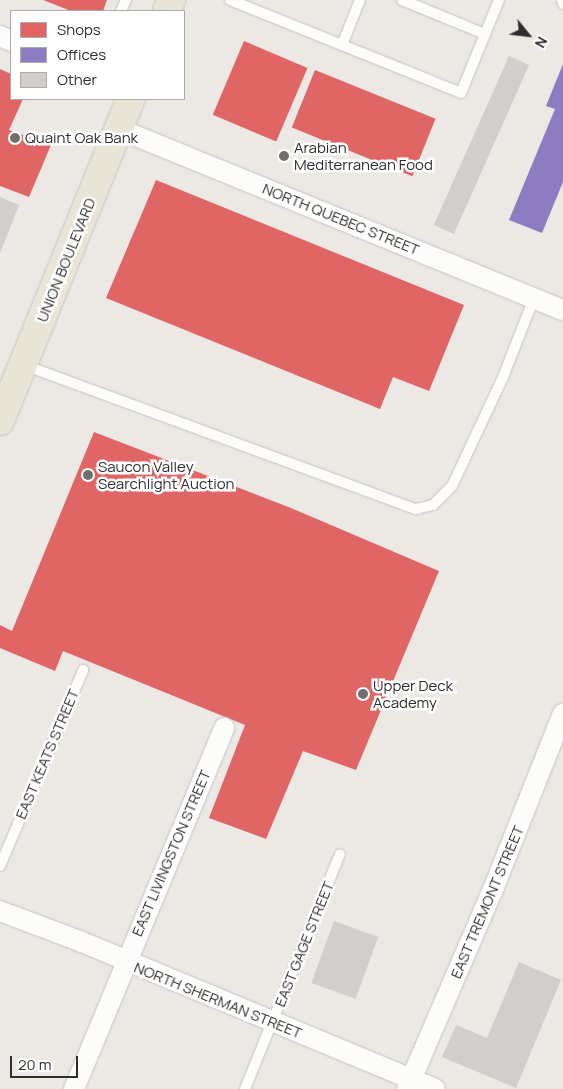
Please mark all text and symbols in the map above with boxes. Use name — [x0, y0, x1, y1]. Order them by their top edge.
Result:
legend — [10, 10, 185, 100]
north arrow — [503, 10, 553, 60]
text: Shops — [57, 19, 101, 40]
text: N — [531, 34, 552, 52]
text: Offices — [57, 44, 106, 65]
text: Other — [57, 69, 97, 90]
place label: Quaint Oak Bank — [25, 129, 138, 147]
marker: Quaint Oak Bank — [9, 132, 21, 144]
place label: Arabian Mediterranean Food — [294, 138, 433, 173]
marker: Arabian Mediterranean Food — [278, 150, 290, 162]
street label: NORTH QUEBEC STREET — [260, 179, 422, 259]
street label: UNION BOULEVARD — [33, 195, 99, 325]
place label: Saucon Valley Searchlight Auction — [98, 457, 234, 492]
marker: Saucon Valley Searchlight Auction — [82, 469, 94, 481]
place label: Upper Deck Academy — [373, 676, 453, 711]
street label: EAST KEATS STREET — [11, 686, 83, 822]
marker: Upper Deck Academy — [357, 688, 369, 700]
street label: EAST LIVINGSTON STREET — [128, 767, 214, 939]
street label: EAST TREMONT STREET — [446, 822, 528, 982]
street label: EAST GAGE STREET — [271, 878, 337, 1010]
street label: NORTH SHERMAN STREET — [131, 958, 305, 1042]
scale bar — [12, 1046, 80, 1078]
text: 20 m — [18, 1054, 51, 1075]

